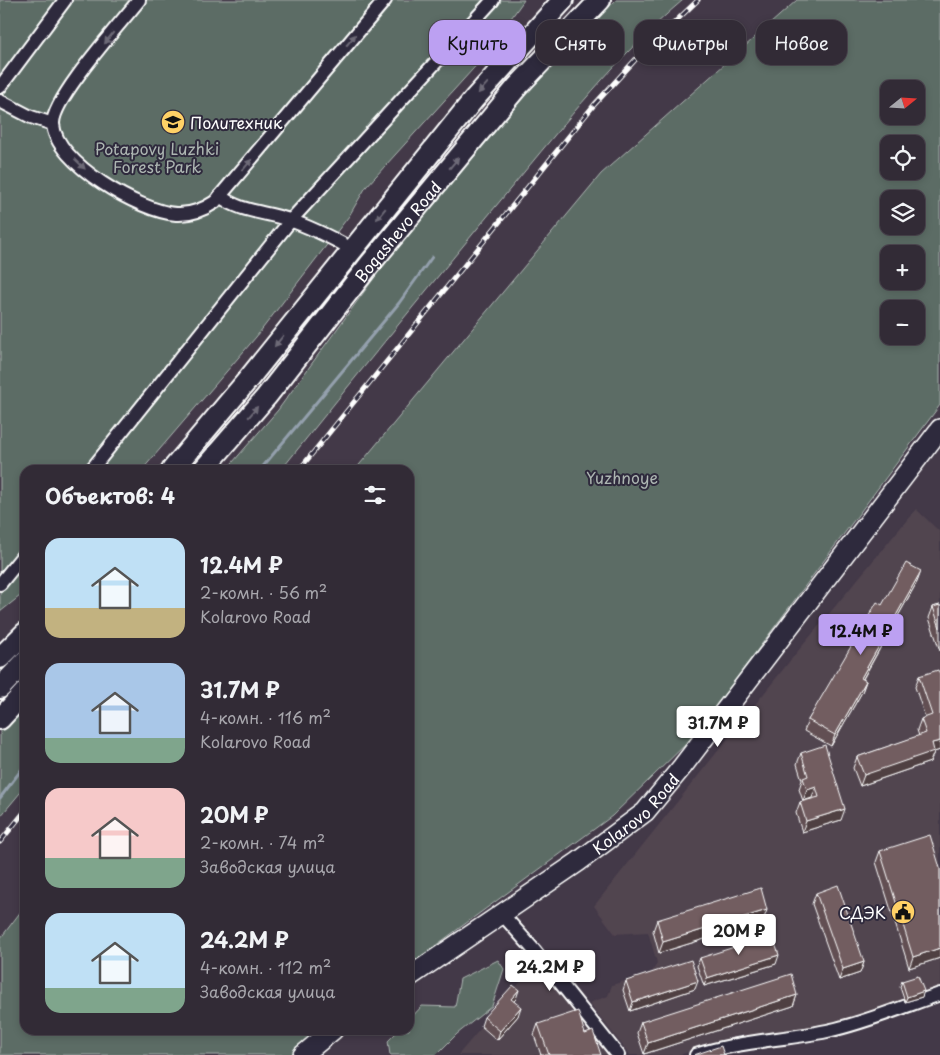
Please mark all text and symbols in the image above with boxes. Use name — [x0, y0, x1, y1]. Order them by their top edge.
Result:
chip: Купить — [429, 20, 526, 65]
chip: Снять — [536, 20, 624, 65]
chip: Фильтры — [634, 20, 746, 65]
chip: Новое — [756, 20, 847, 65]
one-way arrow — [104, 32, 115, 45]
one-way arrow — [345, 35, 357, 47]
north arrow — [880, 80, 925, 125]
map controls — [880, 80, 925, 345]
one-way arrow — [477, 81, 489, 93]
school or university icon: Политехник — [160, 109, 186, 135]
place label: Политехник — [190, 110, 283, 134]
button: locate — [880, 135, 925, 180]
park label: Potapovy Luzhki Forest Park — [95, 136, 219, 178]
one-way arrow — [448, 157, 459, 169]
one-way arrow — [73, 158, 85, 170]
one-way arrow — [241, 159, 252, 172]
street label: Bogashevo Road — [348, 175, 447, 287]
button: layers — [880, 190, 925, 235]
one-way arrow — [375, 207, 386, 220]
button: + — [880, 245, 925, 290]
button: − — [880, 300, 925, 345]
one-way arrow — [274, 334, 284, 348]
one-way arrow — [248, 406, 259, 419]
park label: Yuzhnoye — [586, 465, 658, 489]
text: Объектов: 4 — [45, 479, 175, 511]
icon: filters — [361, 481, 389, 509]
text: 12.4M ₽ — [200, 548, 283, 580]
icon: home — [85, 558, 145, 618]
text: 2-комн. · 56 m² — [200, 580, 327, 604]
text: Kolarovo Road — [200, 604, 311, 628]
pin: 12.4M ₽ — [815, 614, 907, 656]
text: 12.4M ₽ — [830, 618, 892, 642]
text: 31.7M ₽ — [200, 673, 280, 705]
icon: home — [85, 683, 145, 743]
text: 4-комн. · 116 m² — [200, 705, 331, 729]
pin: 31.7M ₽ — [672, 706, 764, 748]
text: 31.7M ₽ — [688, 710, 748, 734]
text: Kolarovo Road — [200, 729, 311, 753]
street label: Kolarovo Road — [587, 768, 684, 860]
text: 20M ₽ — [200, 798, 269, 830]
icon: home — [85, 808, 145, 868]
text: 2-комн. · 74 m² — [200, 830, 325, 854]
text: Заводская улица — [200, 854, 335, 878]
public building icon: СДЭК — [890, 899, 916, 925]
place label: СДЭК — [839, 900, 886, 924]
pin: 20M ₽ — [704, 914, 774, 956]
text: 20M ₽ — [713, 918, 765, 942]
text: 24.2M ₽ — [200, 923, 289, 955]
icon: home — [85, 933, 145, 993]
pin: 24.2M ₽ — [504, 950, 596, 992]
text: 24.2M ₽ — [516, 954, 584, 978]
text: 4-комн. · 112 m² — [200, 955, 331, 979]
text: Заводская улица — [200, 979, 335, 1003]

